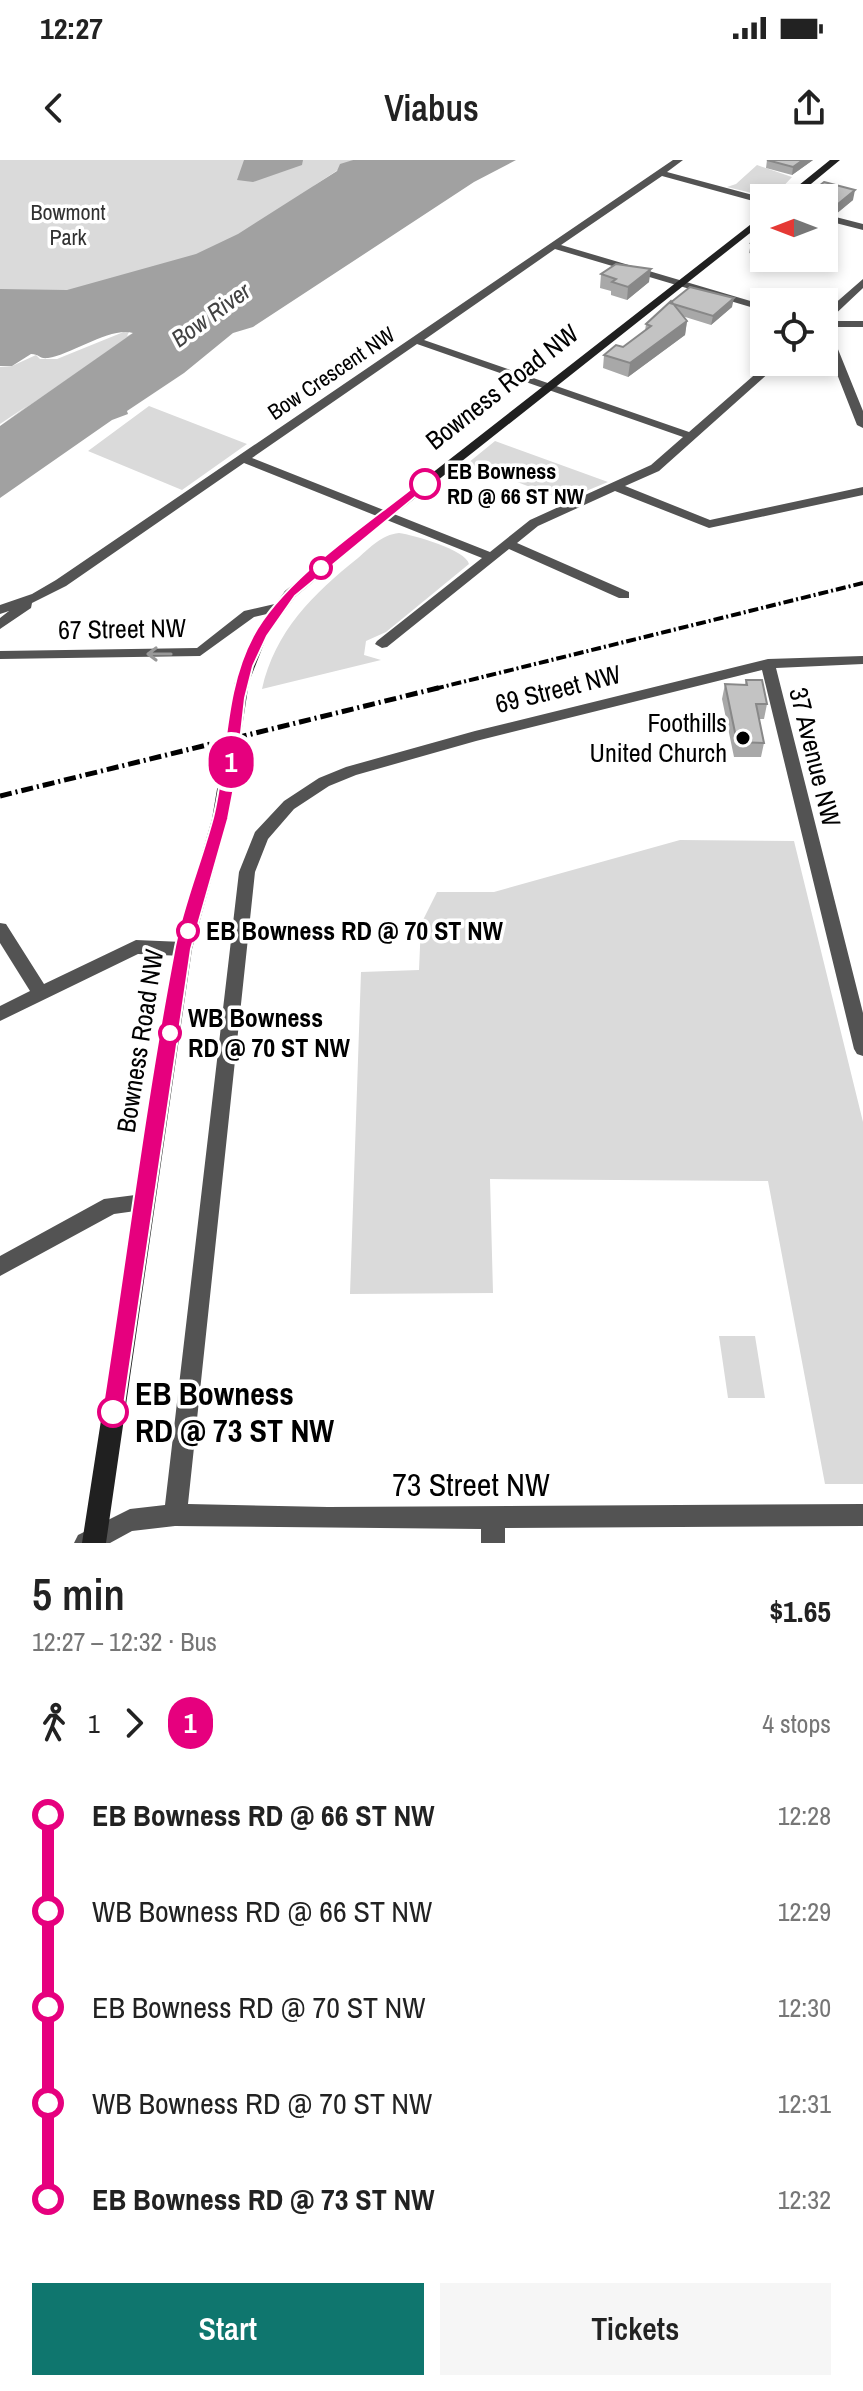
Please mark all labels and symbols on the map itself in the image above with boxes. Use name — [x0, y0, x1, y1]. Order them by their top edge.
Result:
north arrow — [750, 184, 838, 272]
park label: Bowmont Park — [30, 197, 106, 252]
water label: Bow River — [164, 274, 258, 354]
street label: Bowness Road NW — [418, 316, 585, 457]
street label: Bow Crescent NW — [262, 319, 400, 427]
place label: EB Bowness RD @ 66 ST NW — [447, 456, 584, 511]
marker: EB Bowness RD @ 66 ST NW — [410, 469, 440, 499]
unlabelled marker — [310, 557, 332, 579]
street label: 67 Street NW — [58, 610, 186, 647]
one-way arrow — [146, 646, 173, 662]
street label: 69 Street NW — [492, 656, 624, 721]
street label: 37 Avenue NW — [781, 684, 850, 830]
place label: Foothills United Church — [590, 705, 727, 770]
marker: Foothills United Church — [734, 729, 752, 747]
line badge: 1 — [205, 736, 257, 788]
place label: EB Bowness RD @ 70 ST NW — [206, 913, 504, 948]
marker: EB Bowness RD @ 70 ST NW — [177, 920, 199, 942]
street label: Bowness Road NW — [108, 947, 171, 1135]
place label: WB Bowness RD @ 70 ST NW — [188, 1000, 351, 1065]
marker: WB Bowness RD @ 70 ST NW — [159, 1022, 181, 1044]
place label: EB Bowness RD @ 73 ST NW — [135, 1372, 334, 1452]
marker: EB Bowness RD @ 73 ST NW — [98, 1397, 128, 1427]
street label: 73 Street NW — [392, 1463, 550, 1506]

